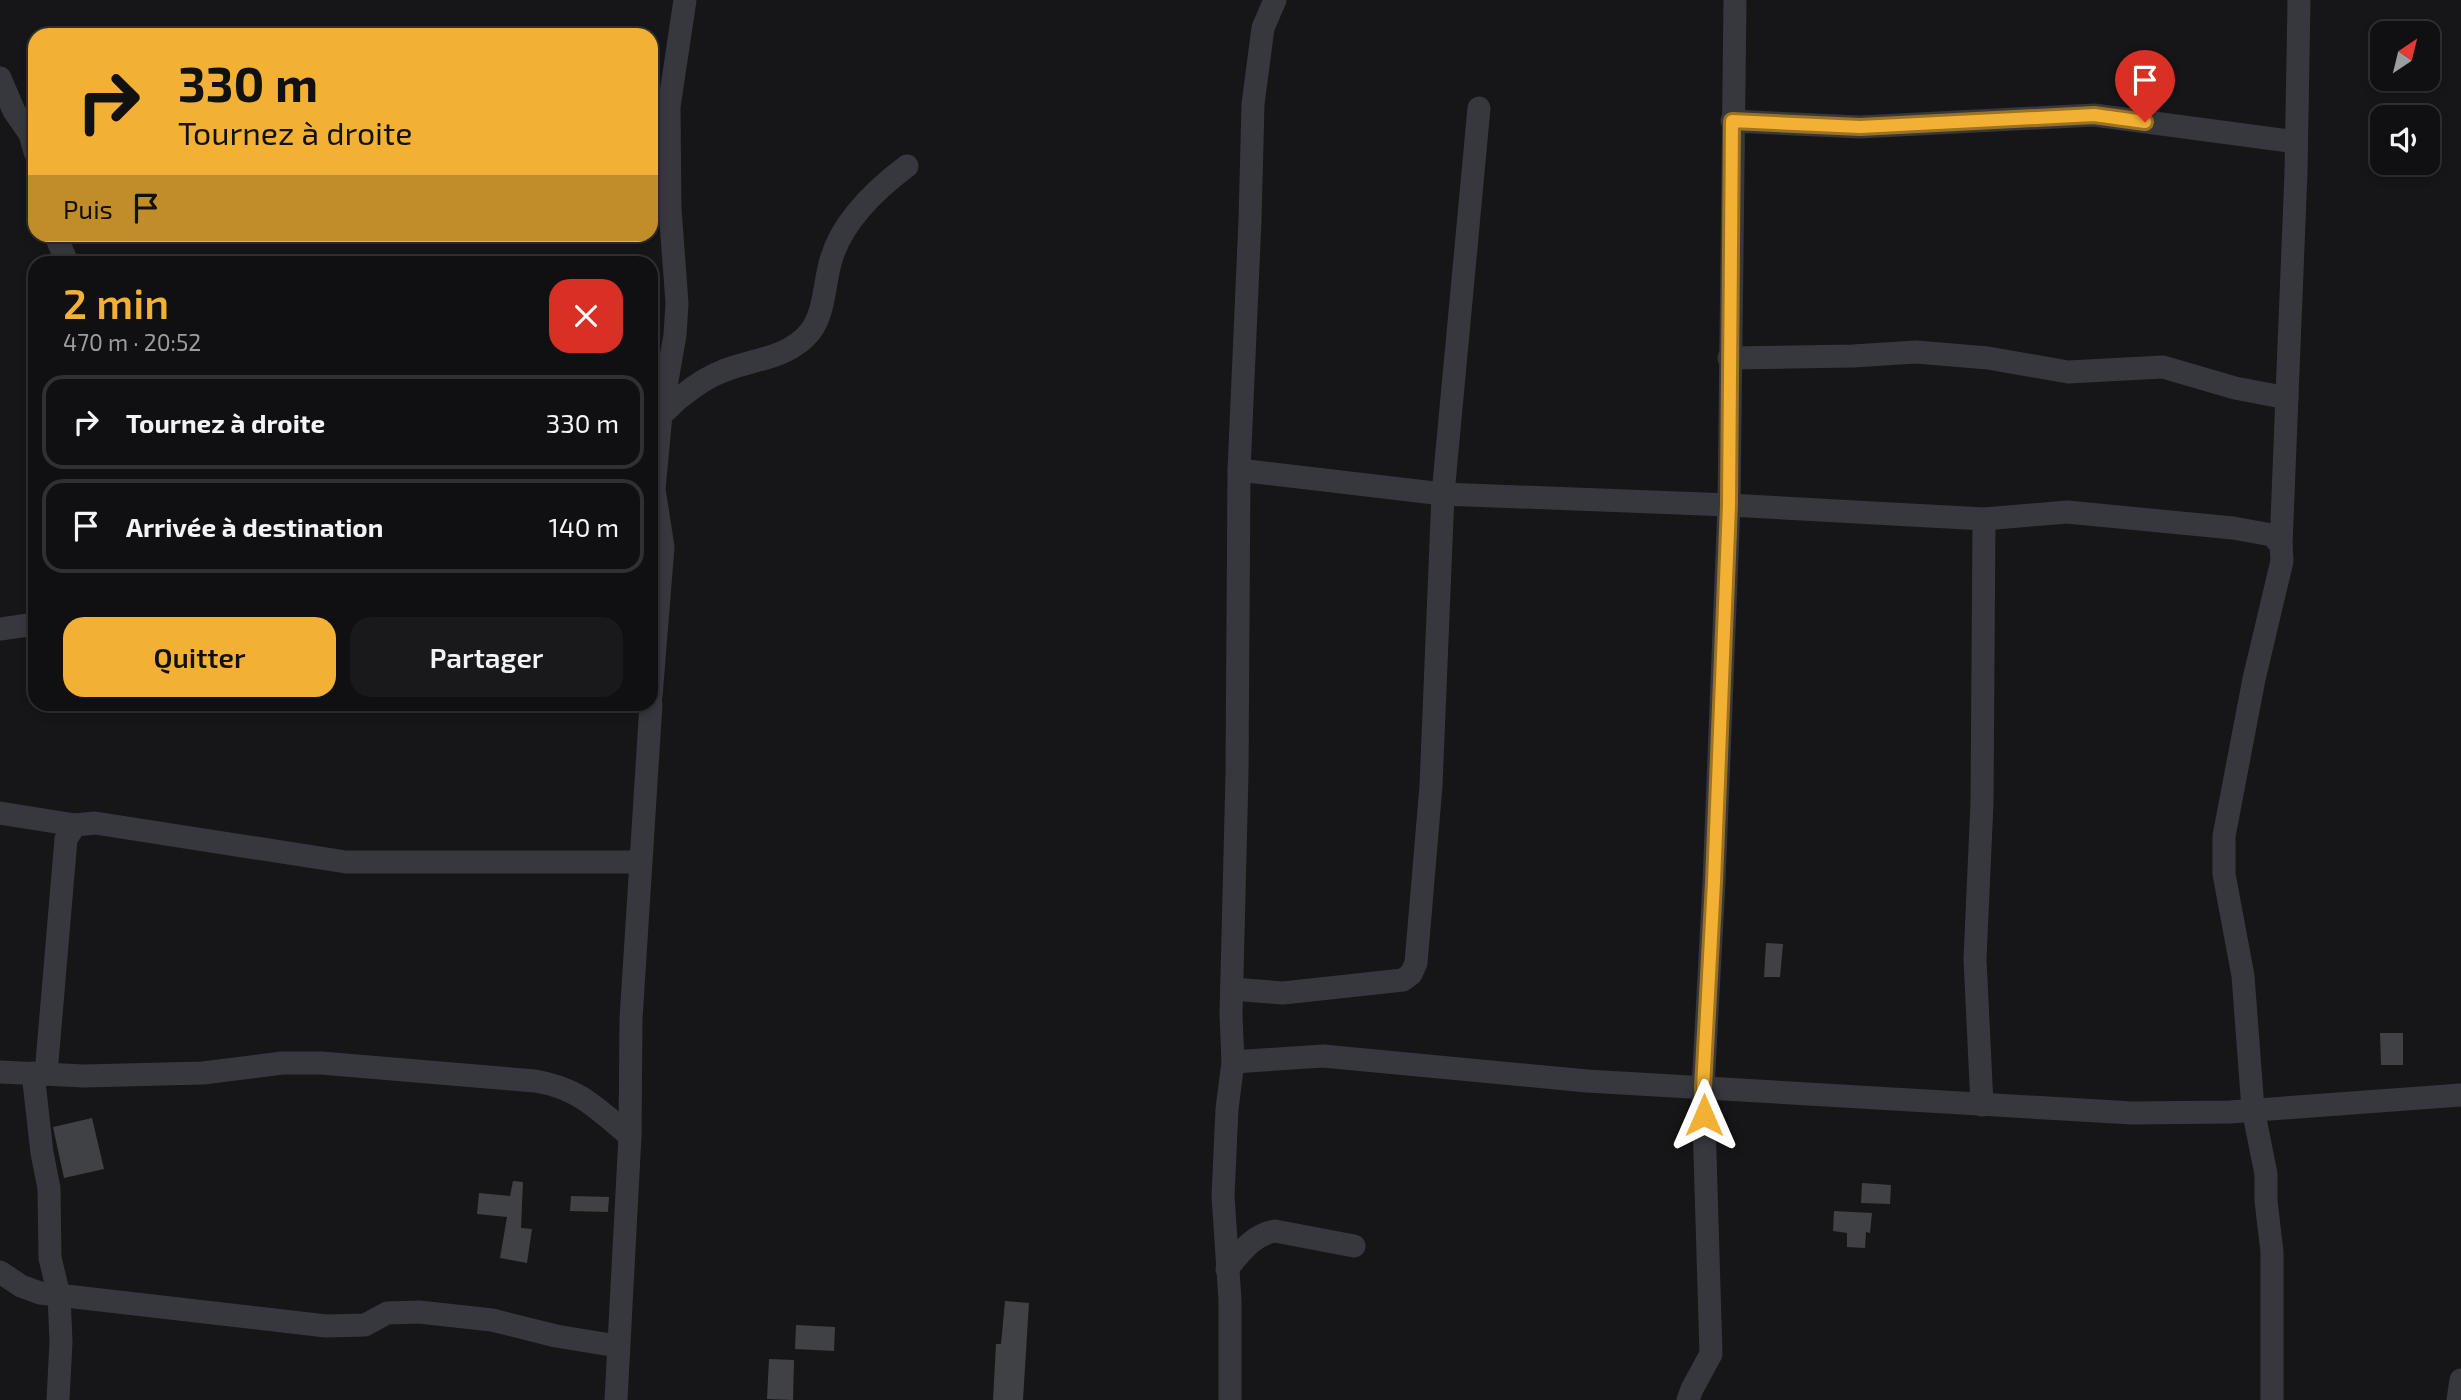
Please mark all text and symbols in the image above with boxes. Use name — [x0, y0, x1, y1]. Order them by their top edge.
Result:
north arrow — [2370, 21, 2440, 91]
map controls — [2370, 21, 2440, 175]
pin — [2115, 50, 2175, 122]
text: 330 m — [178, 53, 318, 112]
icon: right — [63, 56, 154, 147]
icon: arrive — [2126, 61, 2164, 99]
button: sound — [2370, 105, 2440, 175]
text: Tournez à droite — [178, 113, 412, 151]
icon: arrive — [127, 189, 165, 227]
text: Puis — [63, 193, 113, 224]
text: 2 min — [63, 277, 169, 327]
button: close — [549, 279, 623, 353]
text: 470 m · 20:52 — [63, 328, 201, 356]
icon: right — [67, 403, 105, 441]
text: Tournez à droite — [126, 407, 325, 438]
text: 330 m — [546, 407, 619, 438]
icon: arrive — [67, 507, 105, 545]
text: Arrivée à destination — [126, 511, 383, 542]
text: 140 m — [548, 511, 619, 542]
button: Quitter — [63, 617, 336, 697]
button: Partager — [350, 617, 623, 697]
position arrow — [1667, 1078, 1741, 1152]

